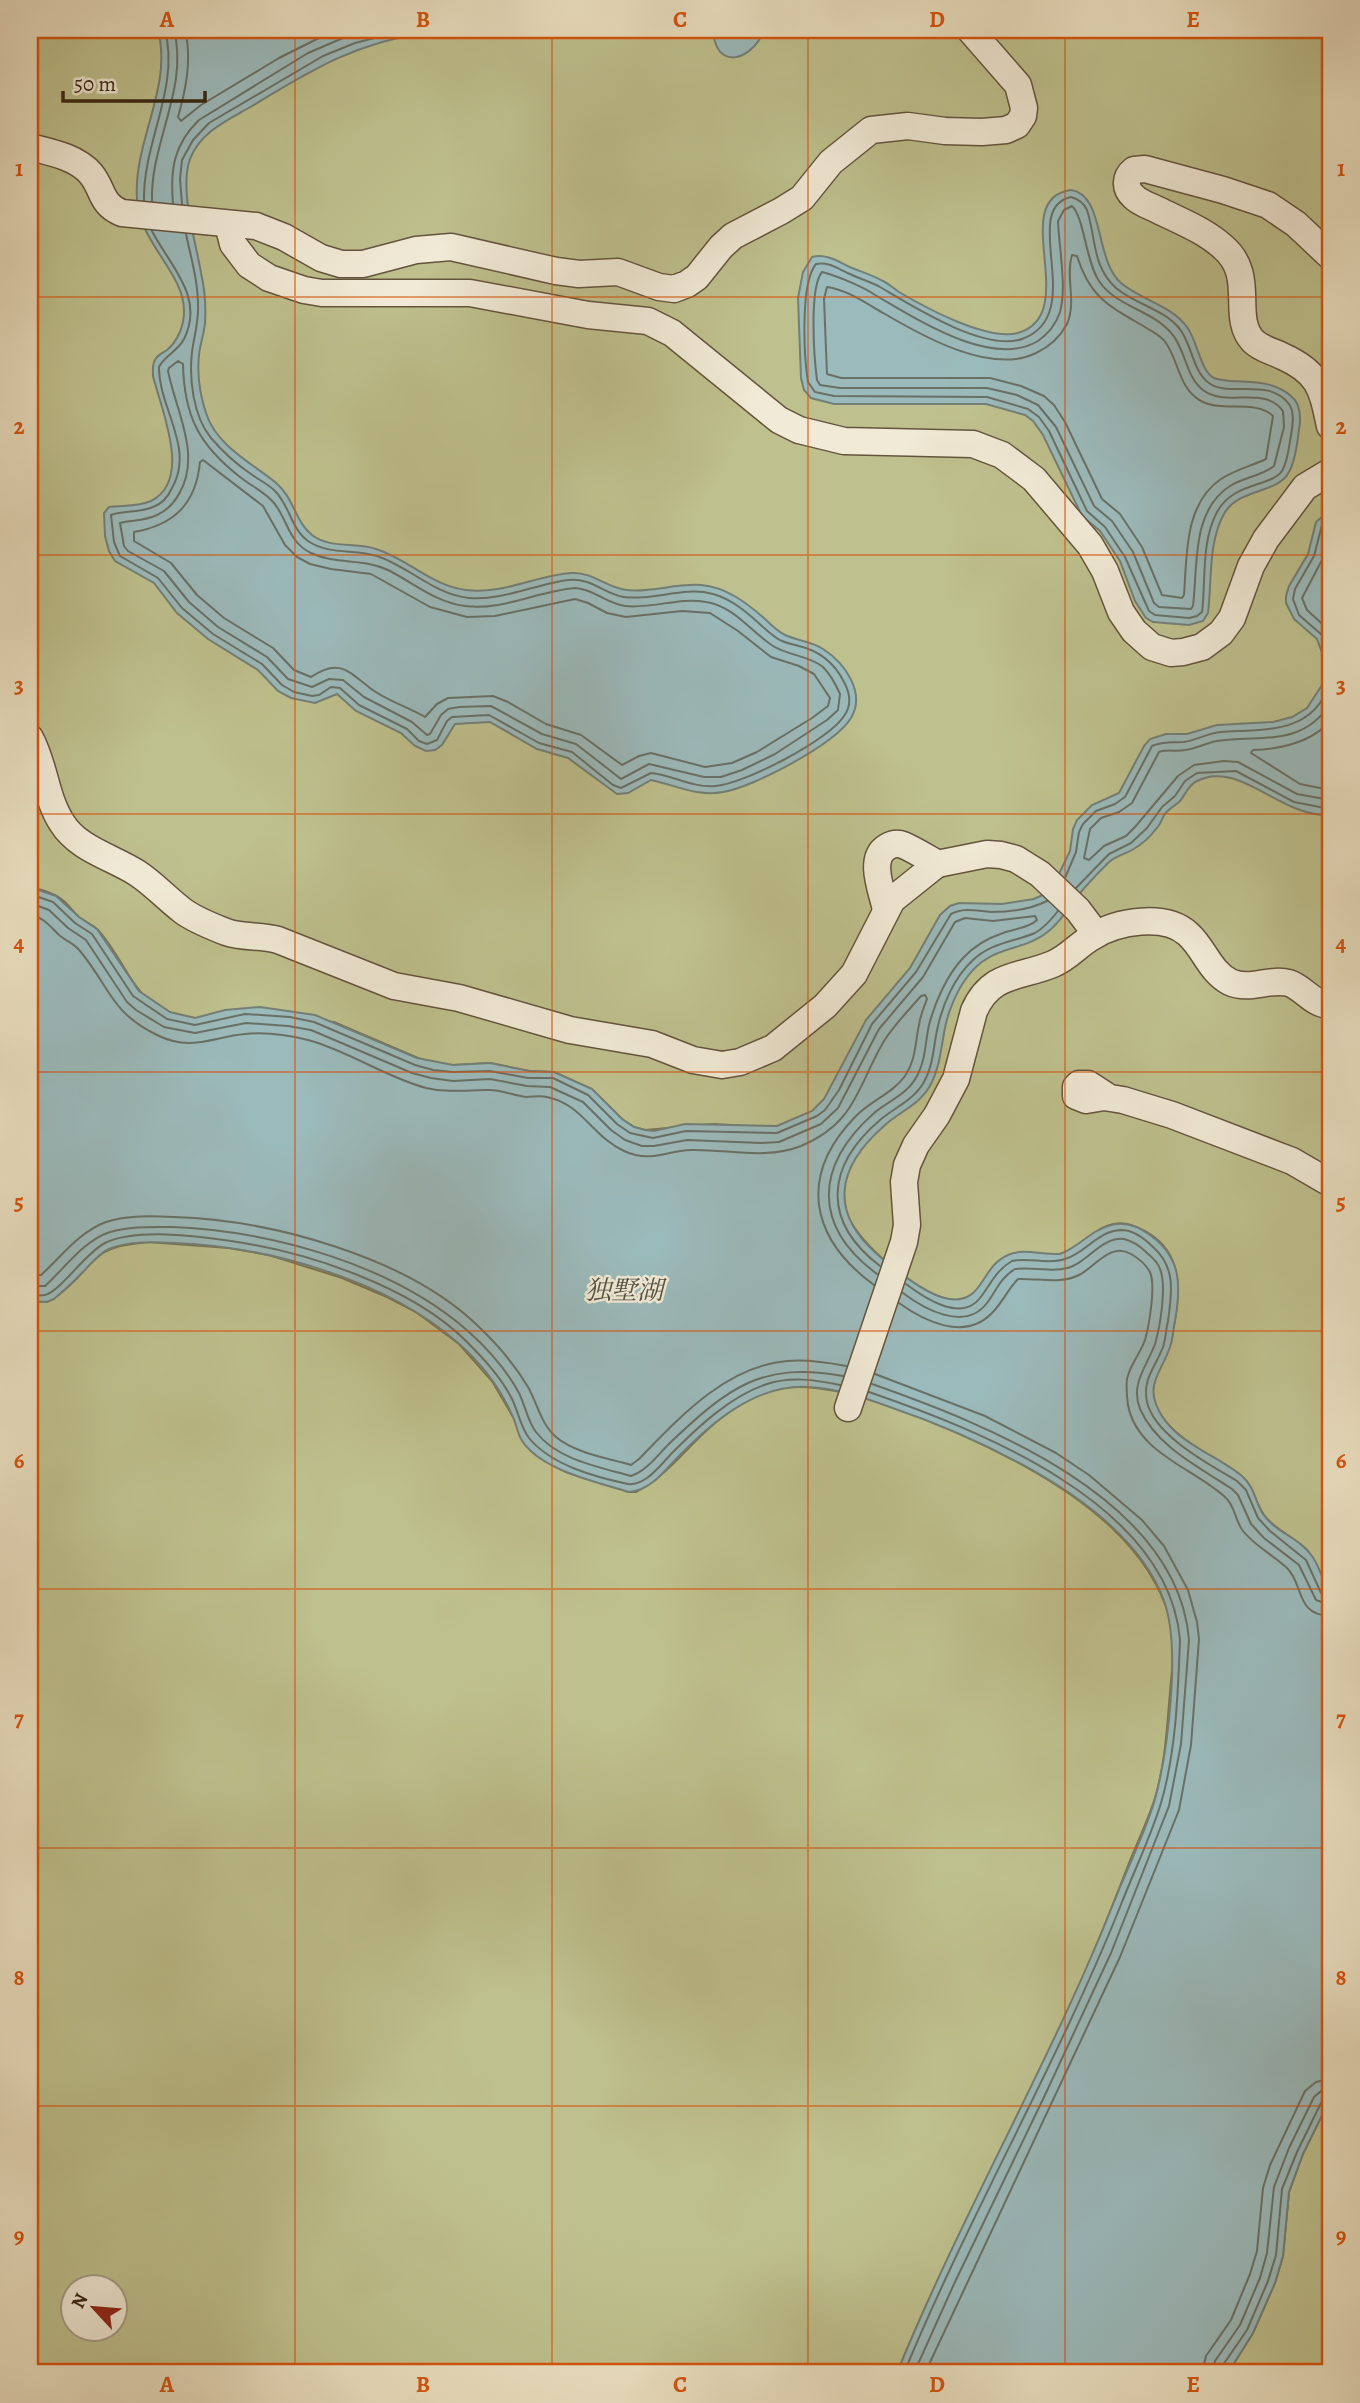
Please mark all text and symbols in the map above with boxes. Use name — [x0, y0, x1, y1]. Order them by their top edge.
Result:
text: A — [159, 4, 175, 35]
text: B — [416, 4, 430, 35]
text: C — [673, 4, 687, 35]
text: D — [929, 4, 945, 35]
text: E — [1186, 4, 1200, 35]
scale bar — [63, 60, 205, 104]
text: 50 m — [74, 70, 116, 98]
text: 1 — [15, 153, 23, 184]
text: 1 — [1337, 153, 1345, 184]
text: 2 — [13, 411, 25, 442]
text: 2 — [1335, 411, 1347, 442]
text: 3 — [14, 670, 24, 701]
text: 3 — [1336, 670, 1346, 701]
text: 4 — [14, 928, 25, 959]
text: 4 — [1336, 928, 1347, 959]
text: 5 — [14, 1186, 24, 1217]
text: 5 — [1336, 1186, 1346, 1217]
water label: 独墅湖 — [585, 1273, 667, 1308]
text: 6 — [14, 1445, 25, 1476]
text: 6 — [1336, 1445, 1347, 1476]
text: 7 — [14, 1703, 24, 1734]
text: 7 — [1336, 1703, 1346, 1734]
text: 8 — [13, 1962, 25, 1993]
text: 8 — [1335, 1962, 1347, 1993]
text: 9 — [14, 2220, 24, 2251]
text: 9 — [1336, 2220, 1346, 2251]
north arrow — [60, 2274, 130, 2344]
text: N — [65, 2289, 94, 2313]
text: A — [159, 2369, 175, 2400]
text: B — [416, 2369, 430, 2400]
text: C — [673, 2369, 687, 2400]
text: D — [929, 2369, 945, 2400]
text: E — [1186, 2369, 1200, 2400]

